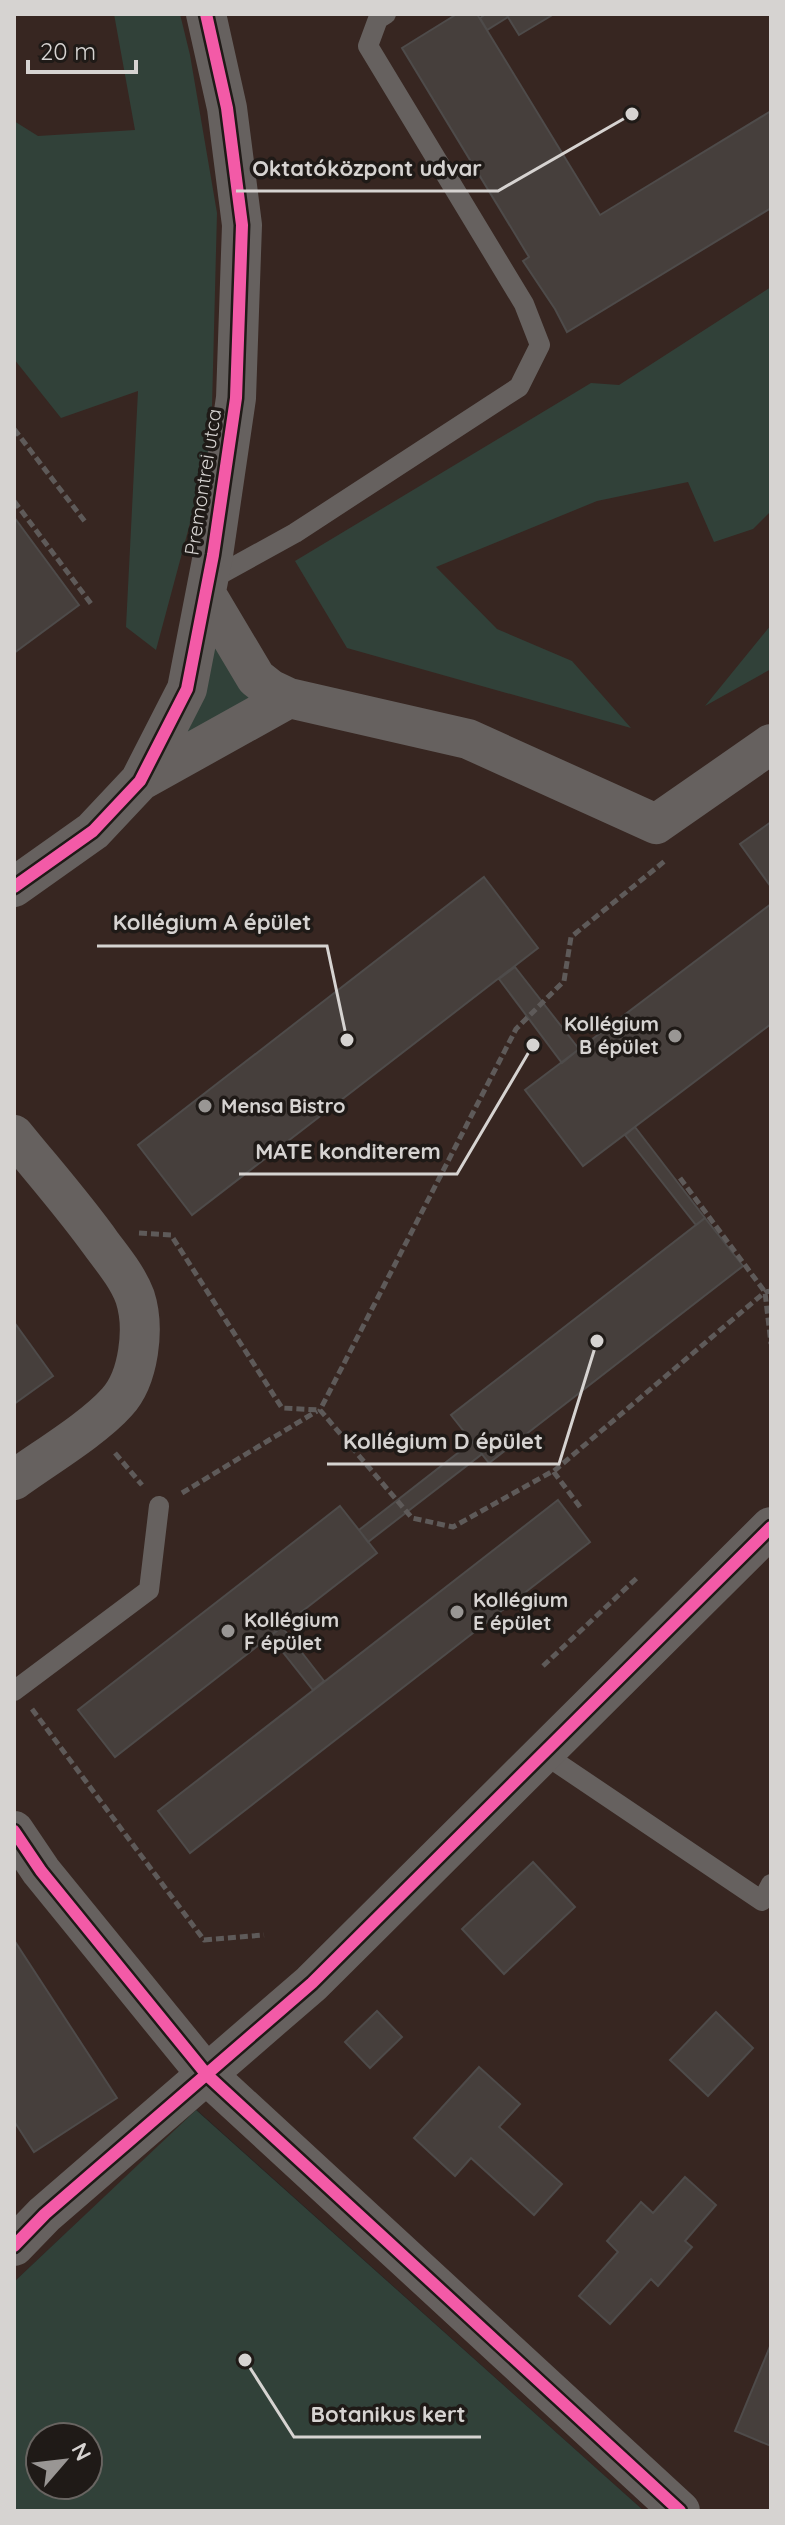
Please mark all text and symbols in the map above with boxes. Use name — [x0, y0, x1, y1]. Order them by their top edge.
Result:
scale bar — [28, 24, 136, 74]
text: 20 m — [40, 36, 96, 66]
callout: Oktatóközpont udvar — [236, 145, 498, 191]
text: Oktatóközpont udvar — [252, 154, 482, 182]
street label: Premontrei utca — [179, 407, 226, 557]
callout: Kollégium A épület — [97, 900, 327, 946]
text: Kollégium A épület — [113, 908, 311, 936]
place label: Kollégium B épület — [564, 1011, 659, 1059]
marker: Kollégium B épület — [666, 1027, 684, 1045]
place label: Mensa Bistro — [221, 1093, 345, 1118]
marker: Mensa Bistro — [196, 1097, 214, 1115]
callout: MATE konditerem — [239, 1128, 457, 1174]
text: MATE konditerem — [255, 1137, 441, 1165]
callout: Kollégium D épület — [327, 1418, 559, 1464]
text: Kollégium D épület — [343, 1427, 543, 1455]
place label: Kollégium E épület — [473, 1587, 568, 1635]
marker: Kollégium E épület — [448, 1603, 466, 1621]
place label: Kollégium F épület — [244, 1607, 339, 1655]
marker: Kollégium F épület — [219, 1622, 237, 1640]
callout: Botanikus kert — [294, 2391, 481, 2437]
text: Botanikus kert — [311, 2400, 465, 2428]
north arrow — [24, 2421, 104, 2501]
text: N — [66, 2438, 98, 2465]

